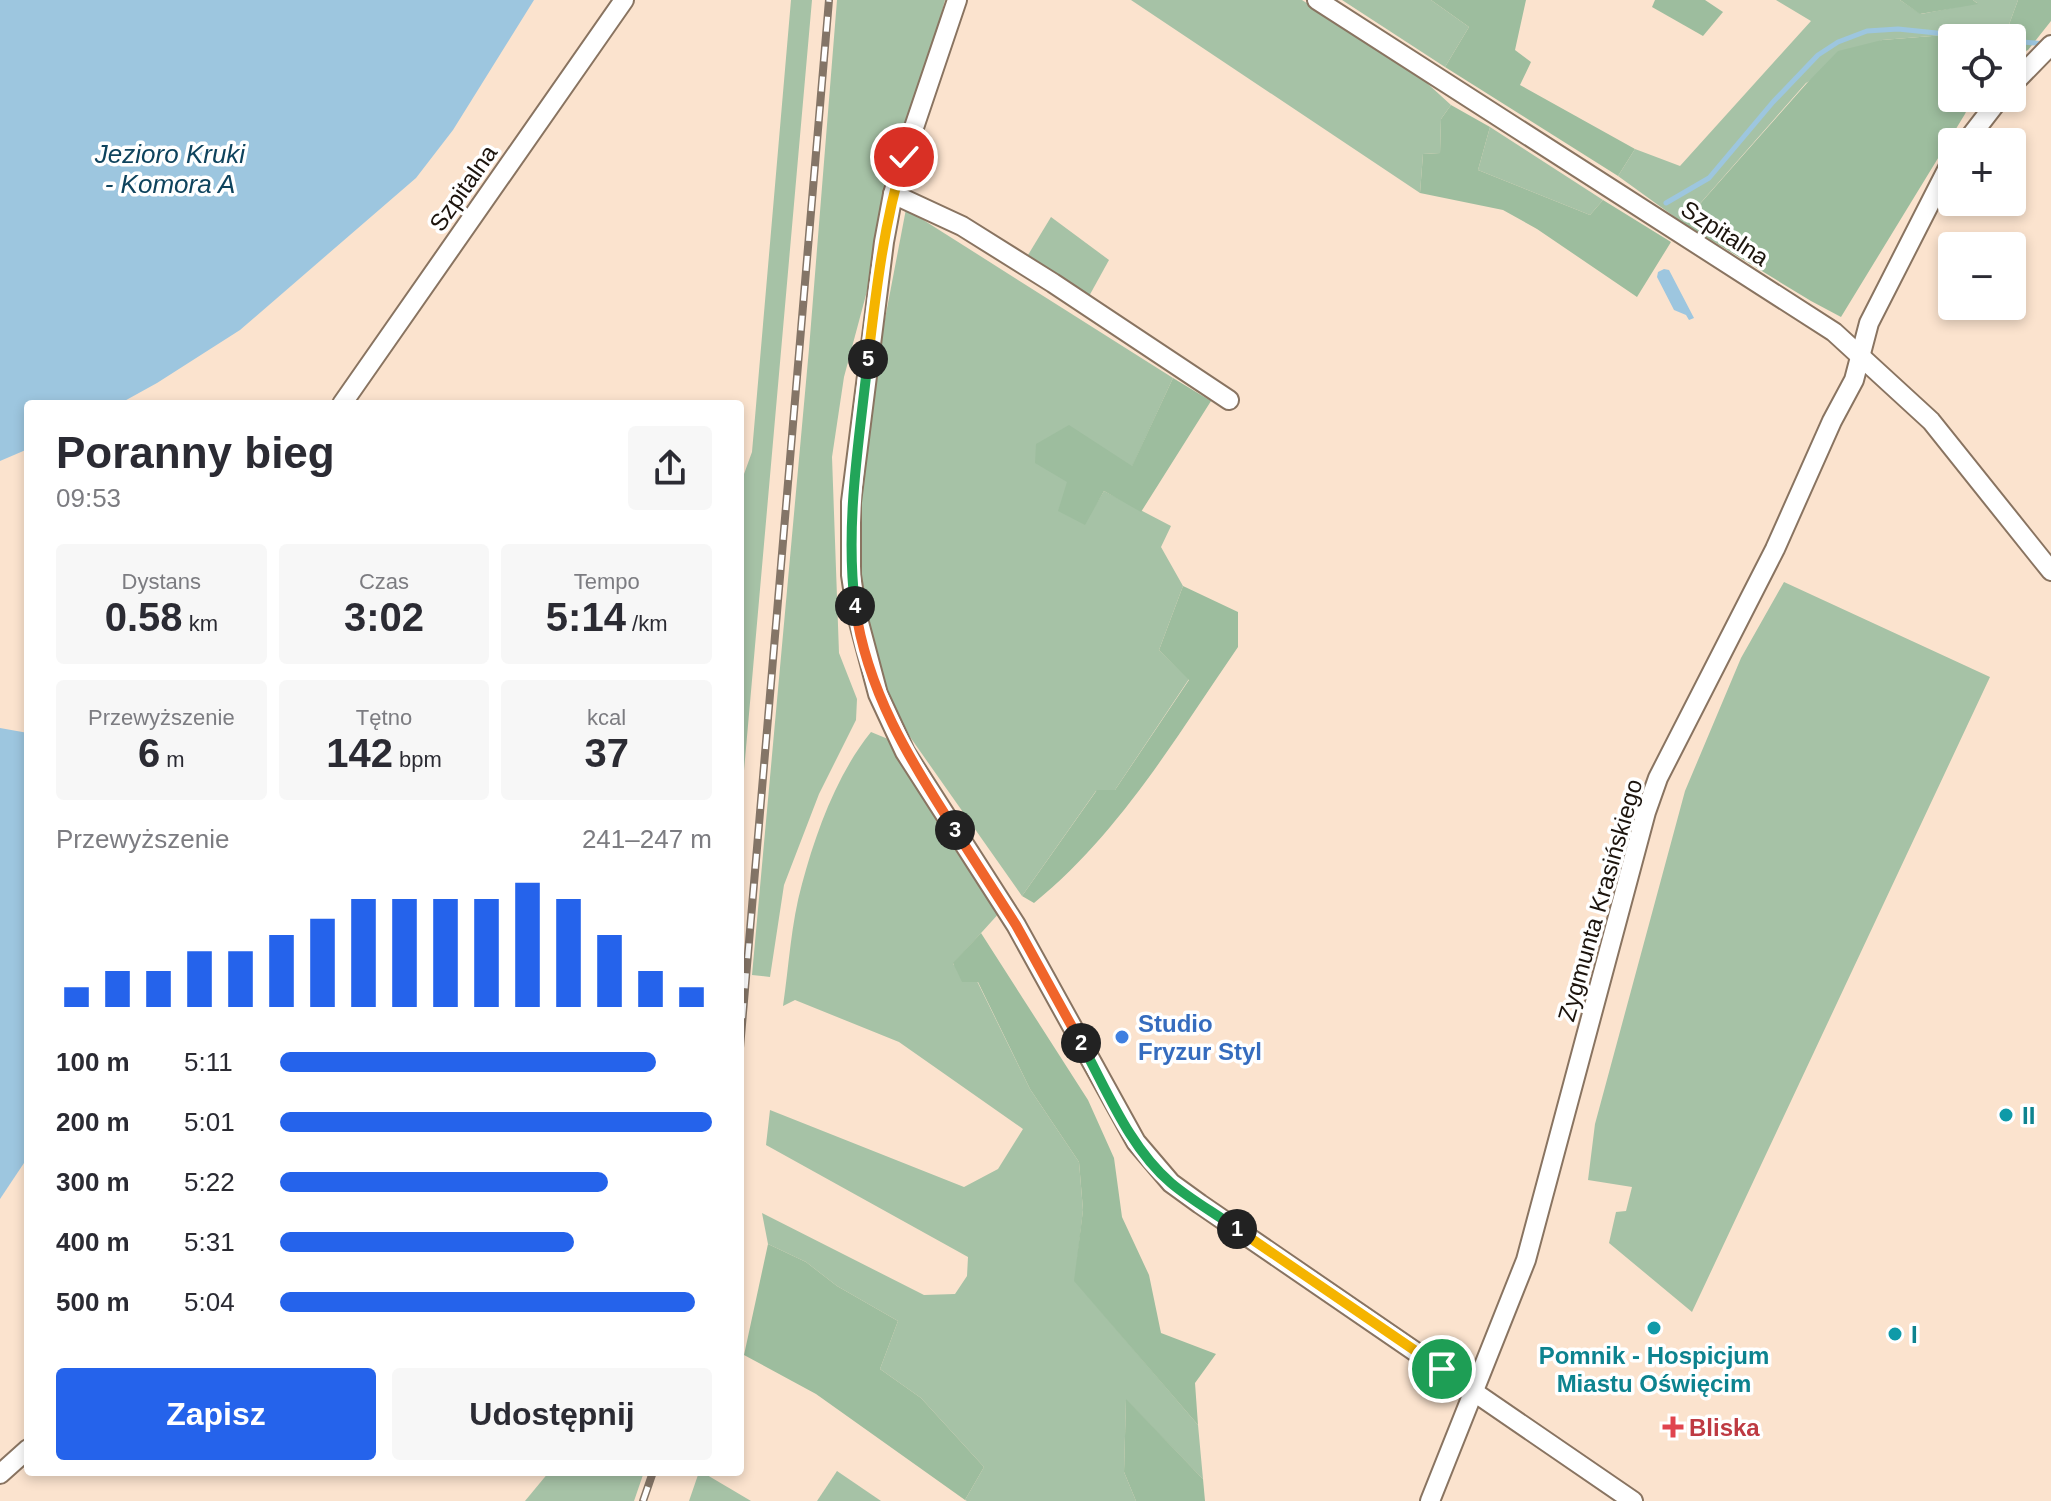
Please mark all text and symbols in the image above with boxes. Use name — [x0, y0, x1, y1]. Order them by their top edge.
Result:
map controls — [1938, 24, 2026, 320]
button: locate — [1938, 24, 2026, 112]
pin — [870, 123, 938, 191]
button: + — [1938, 128, 2026, 216]
icon: check — [882, 135, 926, 179]
water label: Jezioro Kruki - Komora A — [94, 139, 246, 199]
street label: Szpitalna — [424, 139, 503, 236]
street label: Szpitalna — [1676, 195, 1774, 272]
button: − — [1938, 232, 2026, 320]
pin: 5 — [848, 339, 888, 379]
text: 5 — [862, 346, 874, 371]
button: share — [628, 426, 712, 510]
text: Poranny bieg — [56, 428, 335, 477]
text: 09:53 — [56, 483, 121, 513]
text: Dystans — [122, 569, 201, 594]
text: Czas — [359, 569, 409, 594]
text: Tempo — [574, 569, 640, 594]
pin: 4 — [835, 586, 875, 626]
text: 4 — [849, 593, 861, 618]
text: 0.58 — [105, 595, 183, 639]
text: 3:02 — [344, 595, 424, 639]
text: 5:14 — [546, 595, 626, 639]
text: km — [183, 611, 218, 636]
text: /km — [626, 611, 667, 636]
text: Przewyższenie — [88, 705, 235, 730]
text: Tętno — [356, 705, 412, 730]
text: kcal — [587, 705, 626, 730]
text: 6 — [138, 731, 160, 775]
text: 142 — [326, 731, 393, 775]
text: 37 — [584, 731, 629, 775]
text: m — [160, 747, 185, 772]
text: bpm — [393, 747, 442, 772]
street label: Zygmunta Krasińskiego — [1552, 776, 1648, 1024]
pin: 3 — [935, 810, 975, 850]
text: 3 — [949, 817, 961, 842]
text: Przewyższenie — [56, 824, 229, 854]
text: 241–247 m — [582, 824, 712, 854]
place label: Studio Fryzur Styl — [1138, 1010, 1262, 1065]
pin: 2 — [1061, 1023, 1101, 1063]
marker: Studio Fryzur Styl — [1113, 1028, 1131, 1046]
text: 2 — [1075, 1030, 1087, 1055]
text: 100 m — [56, 1047, 130, 1077]
text: 5:11 — [184, 1047, 233, 1077]
place label: II — [2022, 1102, 2035, 1129]
marker: II — [1997, 1106, 2015, 1124]
text: 200 m — [56, 1107, 130, 1137]
text: 5:01 — [184, 1107, 235, 1137]
text: 300 m — [56, 1167, 130, 1197]
text: 5:22 — [184, 1167, 235, 1197]
pin: 1 — [1217, 1209, 1257, 1249]
text: 1 — [1231, 1216, 1243, 1241]
text: 400 m — [56, 1227, 130, 1257]
text: 5:31 — [184, 1227, 235, 1257]
text: 500 m — [56, 1287, 130, 1317]
text: 5:04 — [184, 1287, 235, 1317]
marker: Pomnik - Hospicjum Miastu Oświęcim — [1645, 1319, 1663, 1337]
place label: I — [1911, 1321, 1918, 1348]
marker: I — [1886, 1325, 1904, 1343]
pin — [1408, 1335, 1476, 1403]
place label: Pomnik - Hospicjum Miastu Oświęcim — [1539, 1342, 1769, 1397]
icon: arrive — [1420, 1347, 1464, 1391]
button: Zapisz — [56, 1368, 376, 1460]
button: Udostępnij — [392, 1368, 712, 1460]
place label: Bliska — [1689, 1414, 1760, 1441]
marker: Bliska — [1664, 1418, 1682, 1436]

